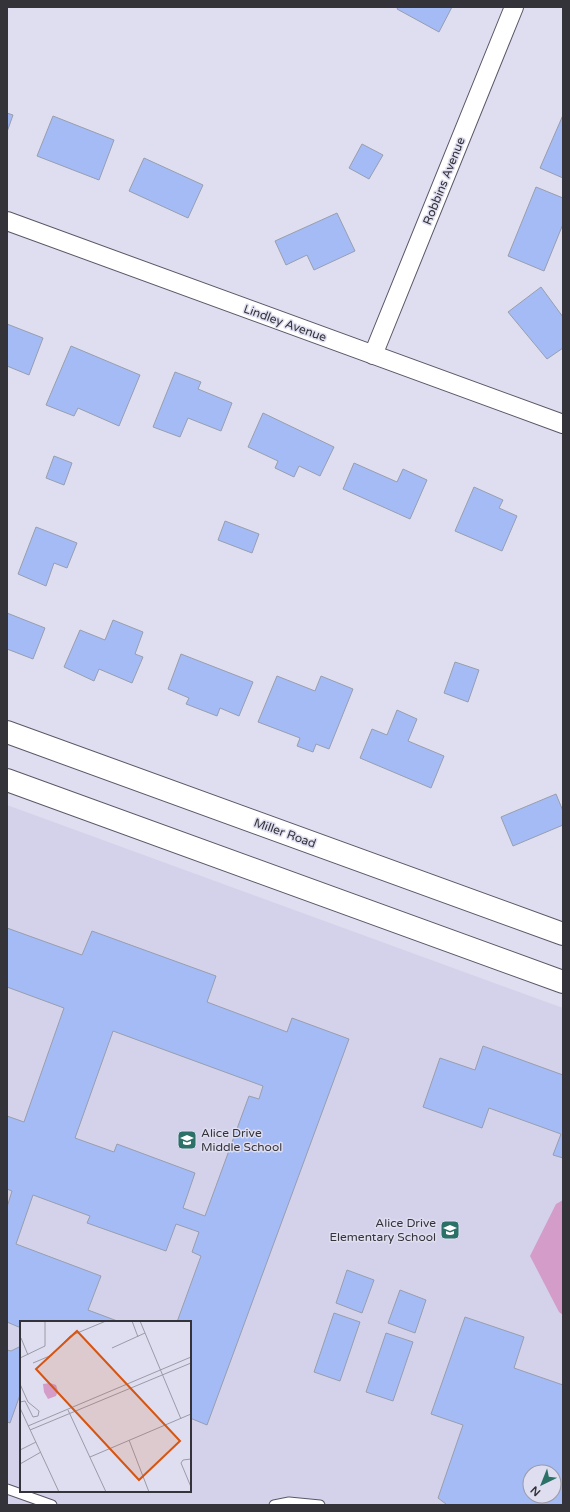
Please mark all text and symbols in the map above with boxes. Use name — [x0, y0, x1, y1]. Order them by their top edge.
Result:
street label: Robbins Avenue — [420, 135, 468, 227]
street label: Lindley Avenue — [242, 302, 328, 345]
street label: Miller Road — [252, 815, 318, 851]
place label: Alice Drive Middle School — [201, 1126, 282, 1154]
school or university icon: Alice Drive Middle School — [176, 1129, 198, 1151]
place label: Alice Drive Elementary School — [329, 1216, 436, 1244]
school or university icon: Alice Drive Elementary School — [439, 1219, 461, 1241]
inset map — [20, 1321, 191, 1492]
north arrow — [522, 1464, 562, 1504]
text: N — [528, 1483, 543, 1499]

